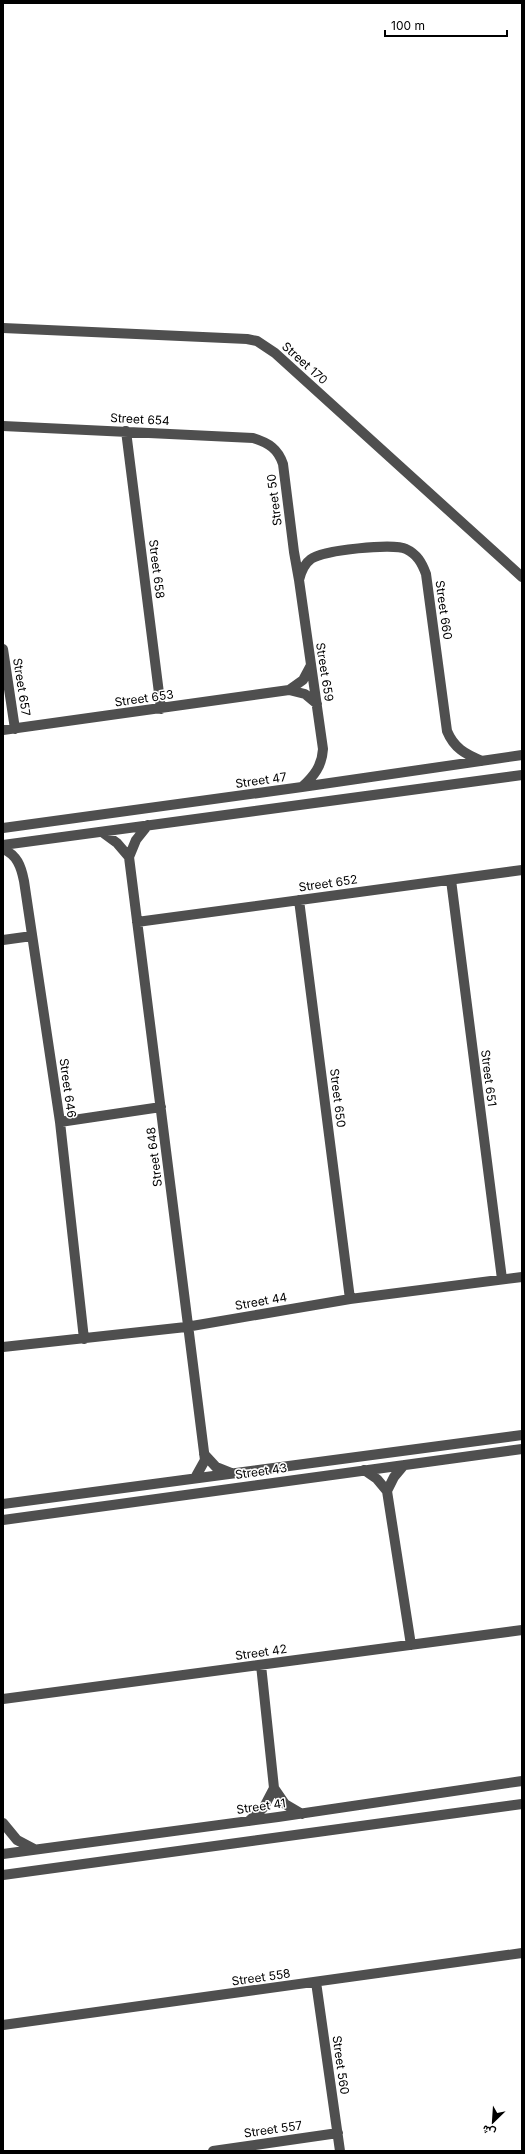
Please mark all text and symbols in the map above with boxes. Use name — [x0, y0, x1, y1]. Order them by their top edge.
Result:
scale bar — [385, 12, 507, 38]
text: 100 m — [391, 18, 425, 33]
street label: Street 170 — [279, 339, 331, 387]
street label: Street 654 — [110, 410, 170, 428]
street label: Street 50 — [263, 473, 285, 527]
street label: Street 658 — [146, 539, 168, 599]
street label: Street 660 — [432, 579, 456, 641]
street label: Street 659 — [313, 641, 337, 703]
street label: Street 657 — [10, 657, 34, 717]
street label: Street 653 — [114, 686, 174, 710]
street label: Street 47 — [234, 769, 288, 791]
street label: Street 652 — [298, 871, 358, 895]
street label: Street 651 — [478, 1049, 500, 1107]
street label: Street 646 — [56, 1057, 80, 1119]
street label: Street 650 — [327, 1068, 349, 1128]
street label: Street 648 — [143, 1126, 165, 1188]
street label: Street 44 — [234, 1289, 289, 1313]
street label: Street 43 — [234, 1460, 288, 1482]
street label: Street 42 — [234, 1641, 288, 1663]
street label: Street 41 — [235, 1795, 287, 1817]
street label: Street 558 — [231, 1965, 291, 1989]
street label: Street 560 — [329, 2034, 353, 2096]
north arrow — [473, 2102, 513, 2142]
street label: Street 557 — [243, 2117, 303, 2141]
text: ش — [480, 2122, 498, 2140]

